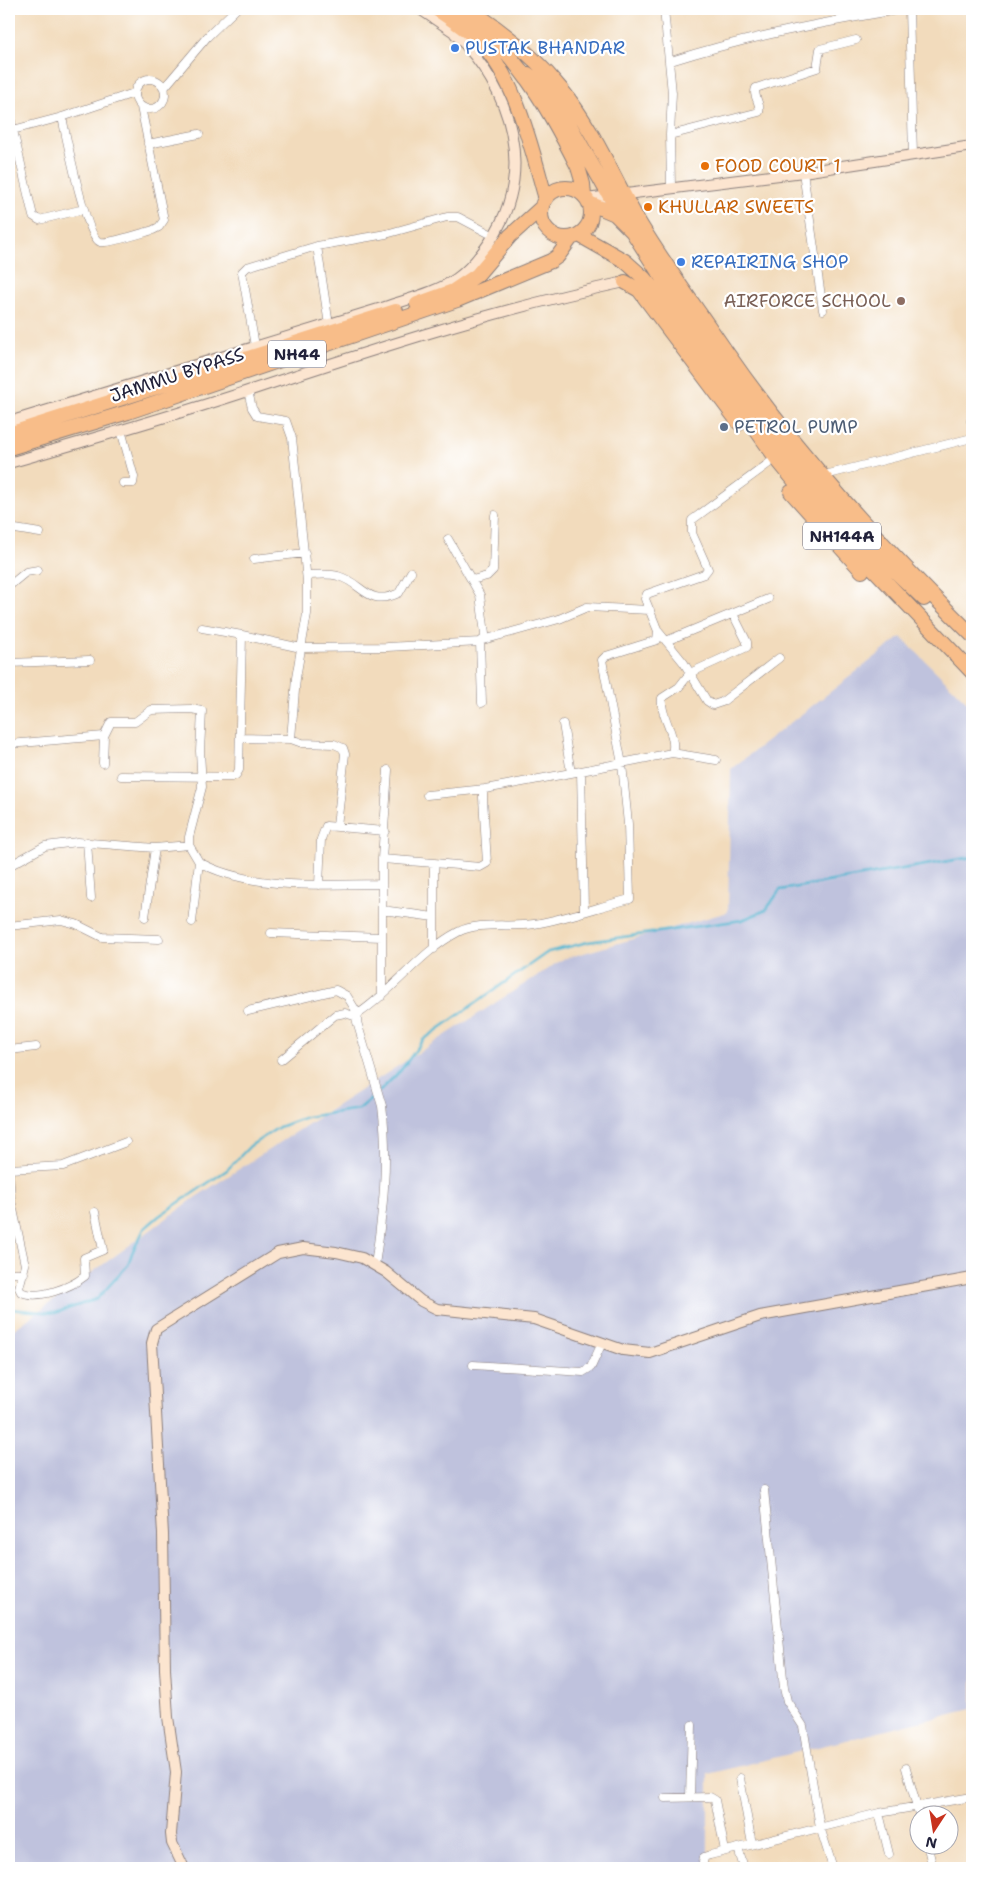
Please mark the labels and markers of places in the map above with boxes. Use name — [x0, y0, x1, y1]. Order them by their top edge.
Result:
place label: PUSTAK BHANDAR — [465, 36, 625, 60]
marker: PUSTAK BHANDAR — [449, 42, 461, 54]
place label: FOOD COURT 1 — [715, 154, 841, 178]
marker: FOOD COURT 1 — [699, 160, 711, 172]
place label: KHULLAR SWEETS — [658, 195, 814, 219]
marker: KHULLAR SWEETS — [642, 201, 654, 213]
place label: REPAIRING SHOP — [691, 250, 849, 274]
marker: REPAIRING SHOP — [675, 256, 687, 268]
place label: AIRFORCE SCHOOL — [724, 289, 891, 313]
marker: AIRFORCE SCHOOL — [895, 295, 907, 307]
place label: PETROL PUMP — [734, 415, 858, 439]
marker: PETROL PUMP — [718, 421, 730, 433]

